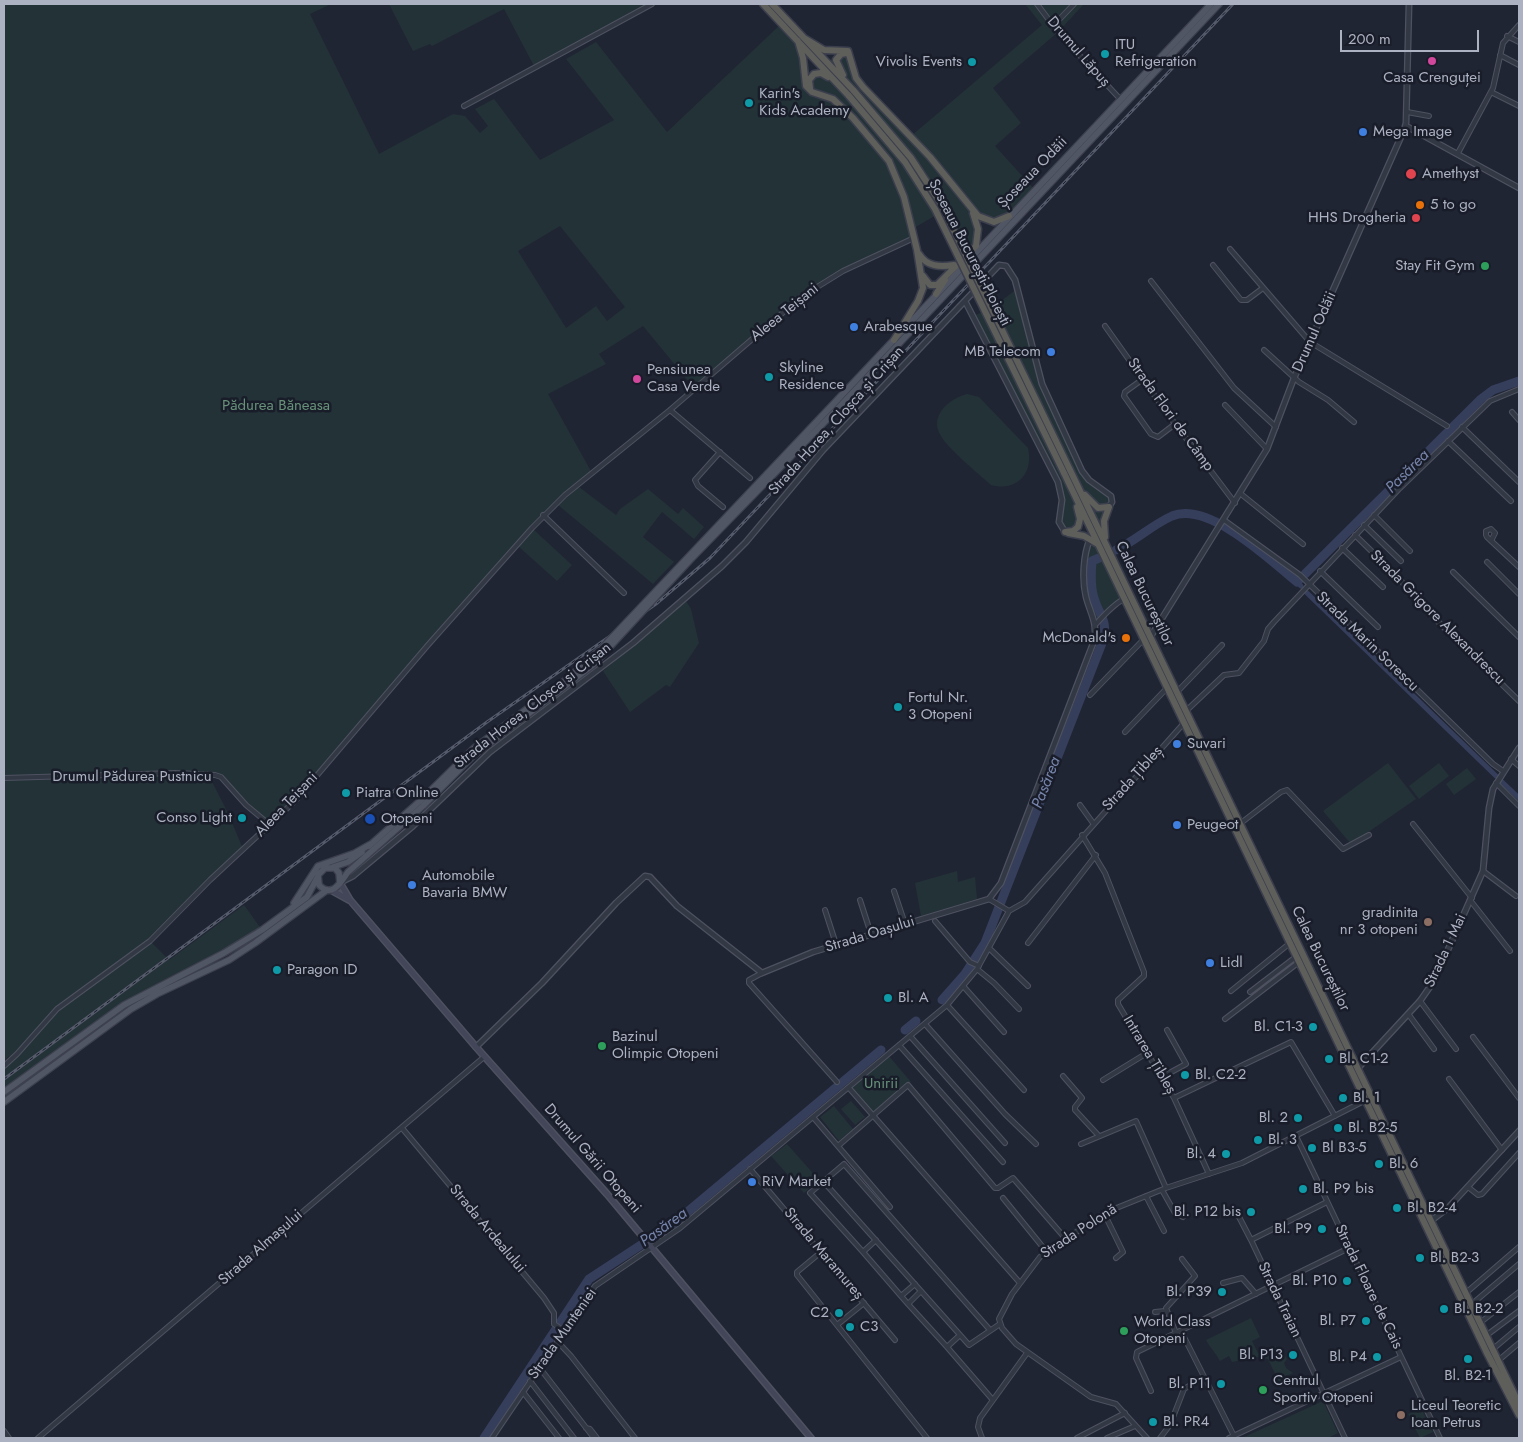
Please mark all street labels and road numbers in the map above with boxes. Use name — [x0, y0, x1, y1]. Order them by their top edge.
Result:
street label: Drumul Lăpuș — [1043, 13, 1113, 91]
street label: Șoseaua Odăii — [994, 133, 1072, 213]
street label: Șoseaua București-Ploiești — [924, 176, 1014, 330]
street label: Aleea Teișani — [747, 280, 823, 346]
street label: Drumul Odăii — [1289, 289, 1341, 375]
street label: Strada Horea, Cloșca și Crișan — [765, 343, 909, 499]
street label: Strada Flori de Câmp — [1123, 355, 1217, 475]
street label: Calea Bucureștilor — [1111, 539, 1177, 649]
street label: Strada Grigore Alexandrescu — [1366, 547, 1508, 689]
street label: Strada Marin Sorescu — [1312, 589, 1422, 695]
street label: Strada Horea, Cloșca și Crișan — [451, 639, 615, 773]
street label: Strada Țibleș — [1099, 743, 1167, 815]
street label: Drumul Pădurea Pustnicu — [52, 768, 212, 786]
street label: Aleea Teișani — [252, 769, 322, 841]
street label: Calea Bucureștilor — [1287, 904, 1353, 1014]
street label: Strada 1 Mai — [1421, 911, 1471, 991]
street label: Strada Oașului — [823, 913, 917, 957]
street label: Intrarea Țibleș — [1118, 1012, 1180, 1098]
street label: Drumul Gării Otopeni — [540, 1101, 644, 1217]
street label: Strada Ardealului — [445, 1181, 529, 1277]
street label: Strada Polonă — [1038, 1201, 1120, 1263]
street label: Strada Maramureș — [779, 1204, 867, 1304]
street label: Strada Almașului — [215, 1206, 307, 1290]
street label: Strada Floare de Cais — [1330, 1222, 1406, 1352]
street label: Strada Traian — [1253, 1259, 1305, 1341]
street label: Strada Munteniei — [525, 1285, 601, 1383]

